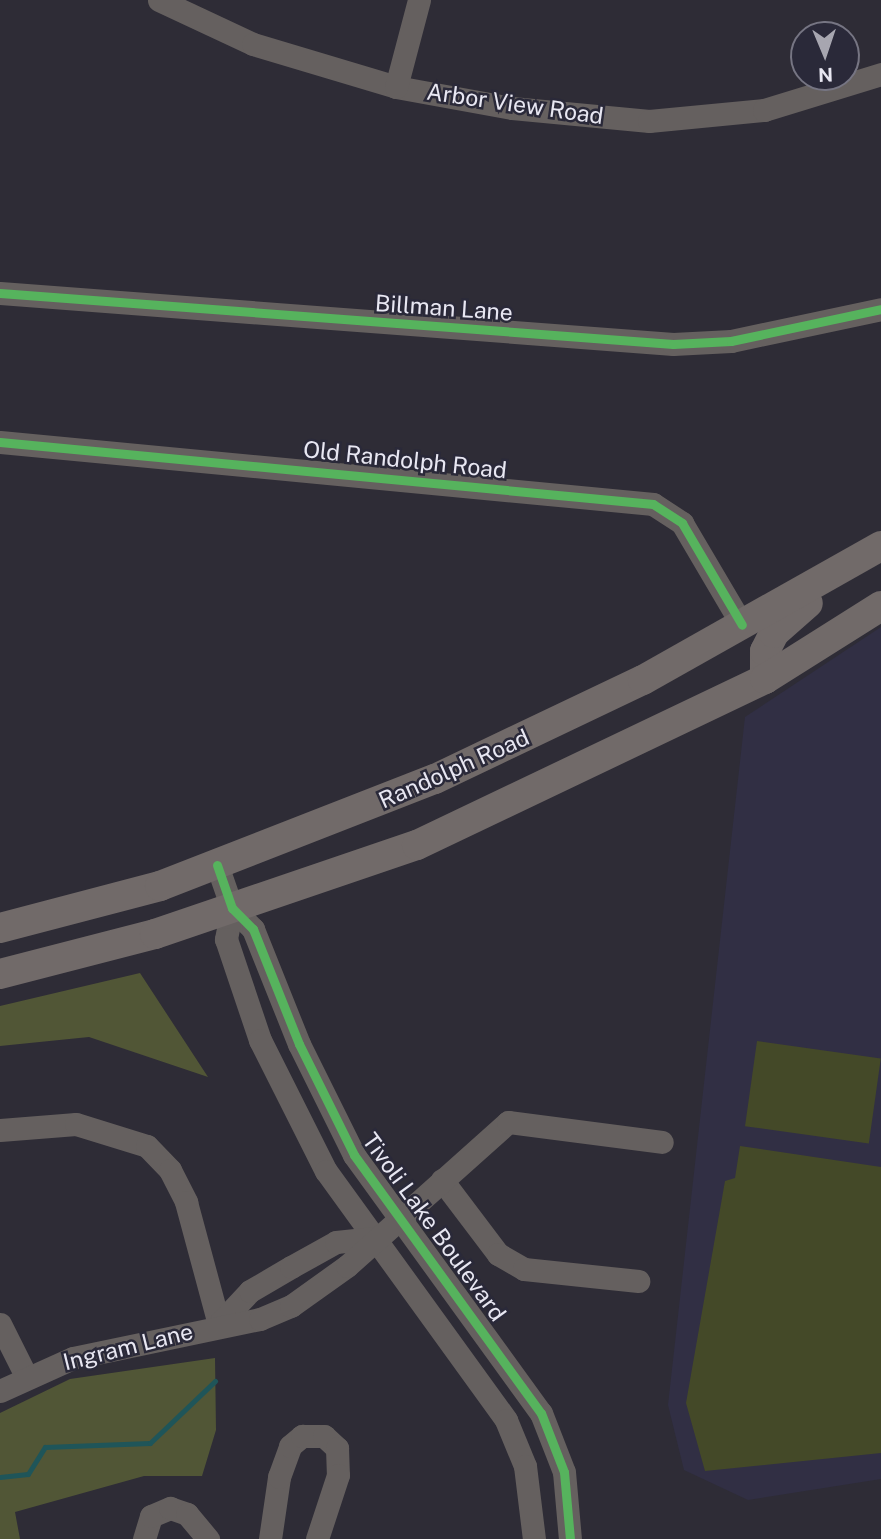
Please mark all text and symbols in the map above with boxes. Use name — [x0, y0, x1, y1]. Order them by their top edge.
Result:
north arrow — [790, 21, 860, 91]
text: N — [818, 64, 833, 86]
street label: Arbor View Road — [425, 78, 605, 130]
street label: Billman Lane — [374, 289, 514, 327]
street label: Old Randolph Road — [302, 436, 508, 484]
street label: Randolph Road — [374, 723, 534, 815]
street label: Tivoli Lake Boulevard — [356, 1127, 512, 1327]
street label: Ingram Lane — [60, 1318, 196, 1376]

